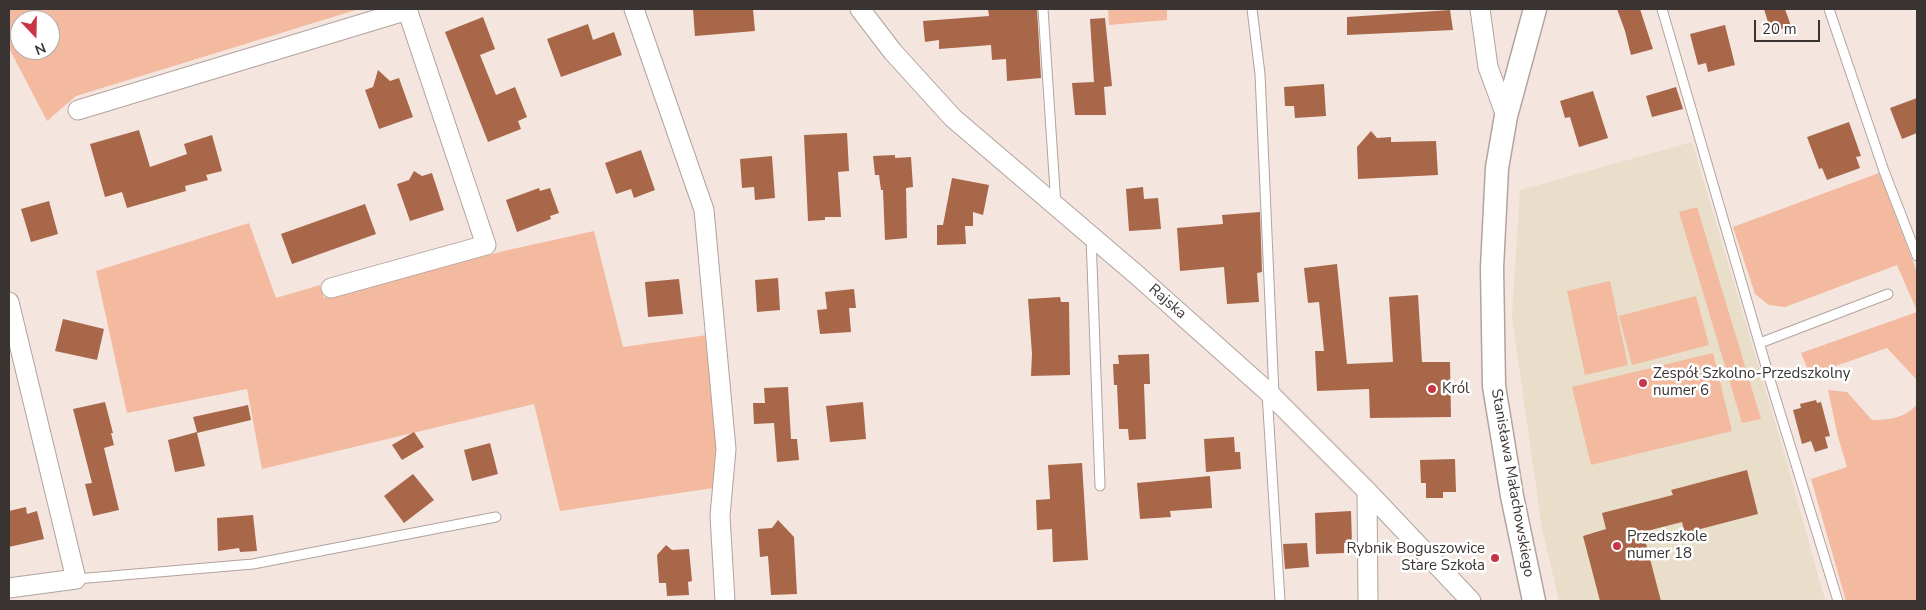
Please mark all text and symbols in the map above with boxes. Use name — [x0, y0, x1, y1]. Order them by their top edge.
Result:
north arrow — [10, 10, 60, 60]
scale bar — [1756, 10, 1822, 42]
text: 20 m — [1762, 19, 1797, 39]
text: N — [32, 38, 49, 59]
street label: Rajska — [1144, 281, 1190, 323]
place label: Zespół Szkolno-Przedszkolny numer 6 — [1653, 365, 1850, 400]
marker: Zespół Szkolno-Przedszkolny numer 6 — [1637, 377, 1649, 389]
place label: Król — [1442, 380, 1469, 398]
marker: Król — [1426, 383, 1438, 395]
street label: Stanisława Małachowskiego — [1487, 387, 1537, 579]
place label: Przedszkole numer 18 — [1627, 528, 1707, 563]
place label: Rybnik Boguszowice Stare Szkoła — [1346, 540, 1485, 575]
marker: Przedszkole numer 18 — [1611, 540, 1623, 552]
marker: Rybnik Boguszowice Stare Szkoła — [1489, 552, 1501, 564]

